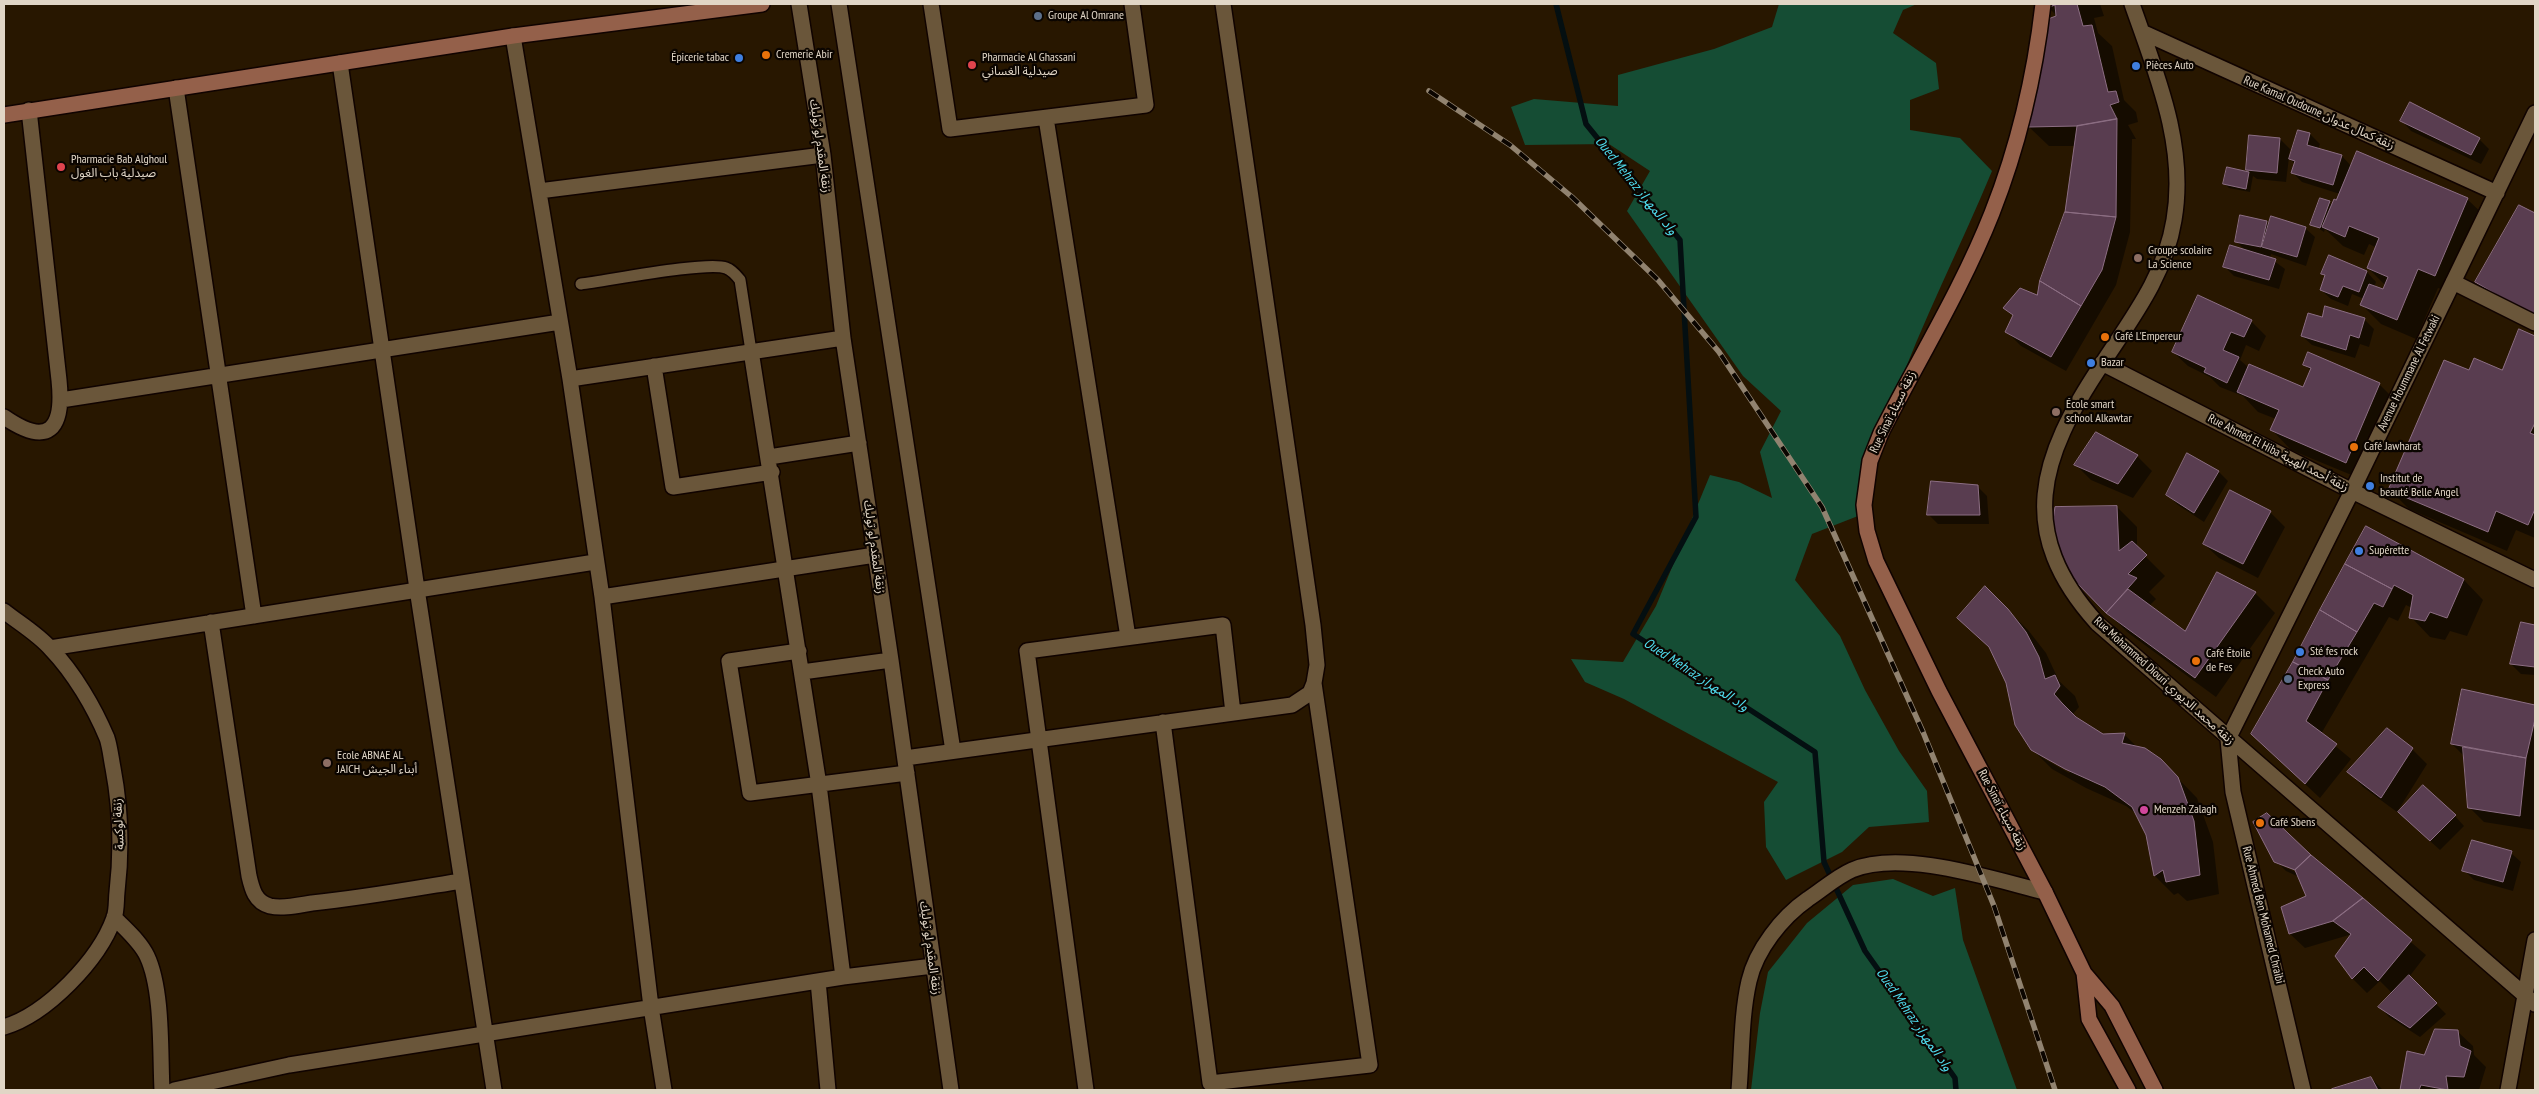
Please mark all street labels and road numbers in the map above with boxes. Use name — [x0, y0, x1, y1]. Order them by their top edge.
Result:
street label: Rue Kamal Oudoune زنقة كمال عدوان — [2241, 73, 2397, 153]
street label: زنقة المقدم لو توليك — [806, 98, 834, 194]
street label: Avenue Hoummane Al Fetwaki — [2375, 313, 2443, 433]
street label: Rue Sinaï زنقة سيناء — [1867, 369, 1919, 455]
street label: Rue Ahmed El Hiba زنقة أحمد الهيبة — [2205, 411, 2351, 495]
street label: زنقة المقدم لو توليك — [860, 499, 888, 595]
street label: Rue Mohammed Diouri زنقة محمد الديوري — [2091, 614, 2237, 748]
street label: Rue Sinaï زنقة سيناء — [1975, 767, 2029, 853]
street label: زنقة لوكسة — [110, 798, 128, 850]
street label: Rue Ahmed Ben Mohamed Chraibi — [2239, 845, 2287, 985]
street label: زنقة المقدم لو توليك — [916, 900, 944, 996]

